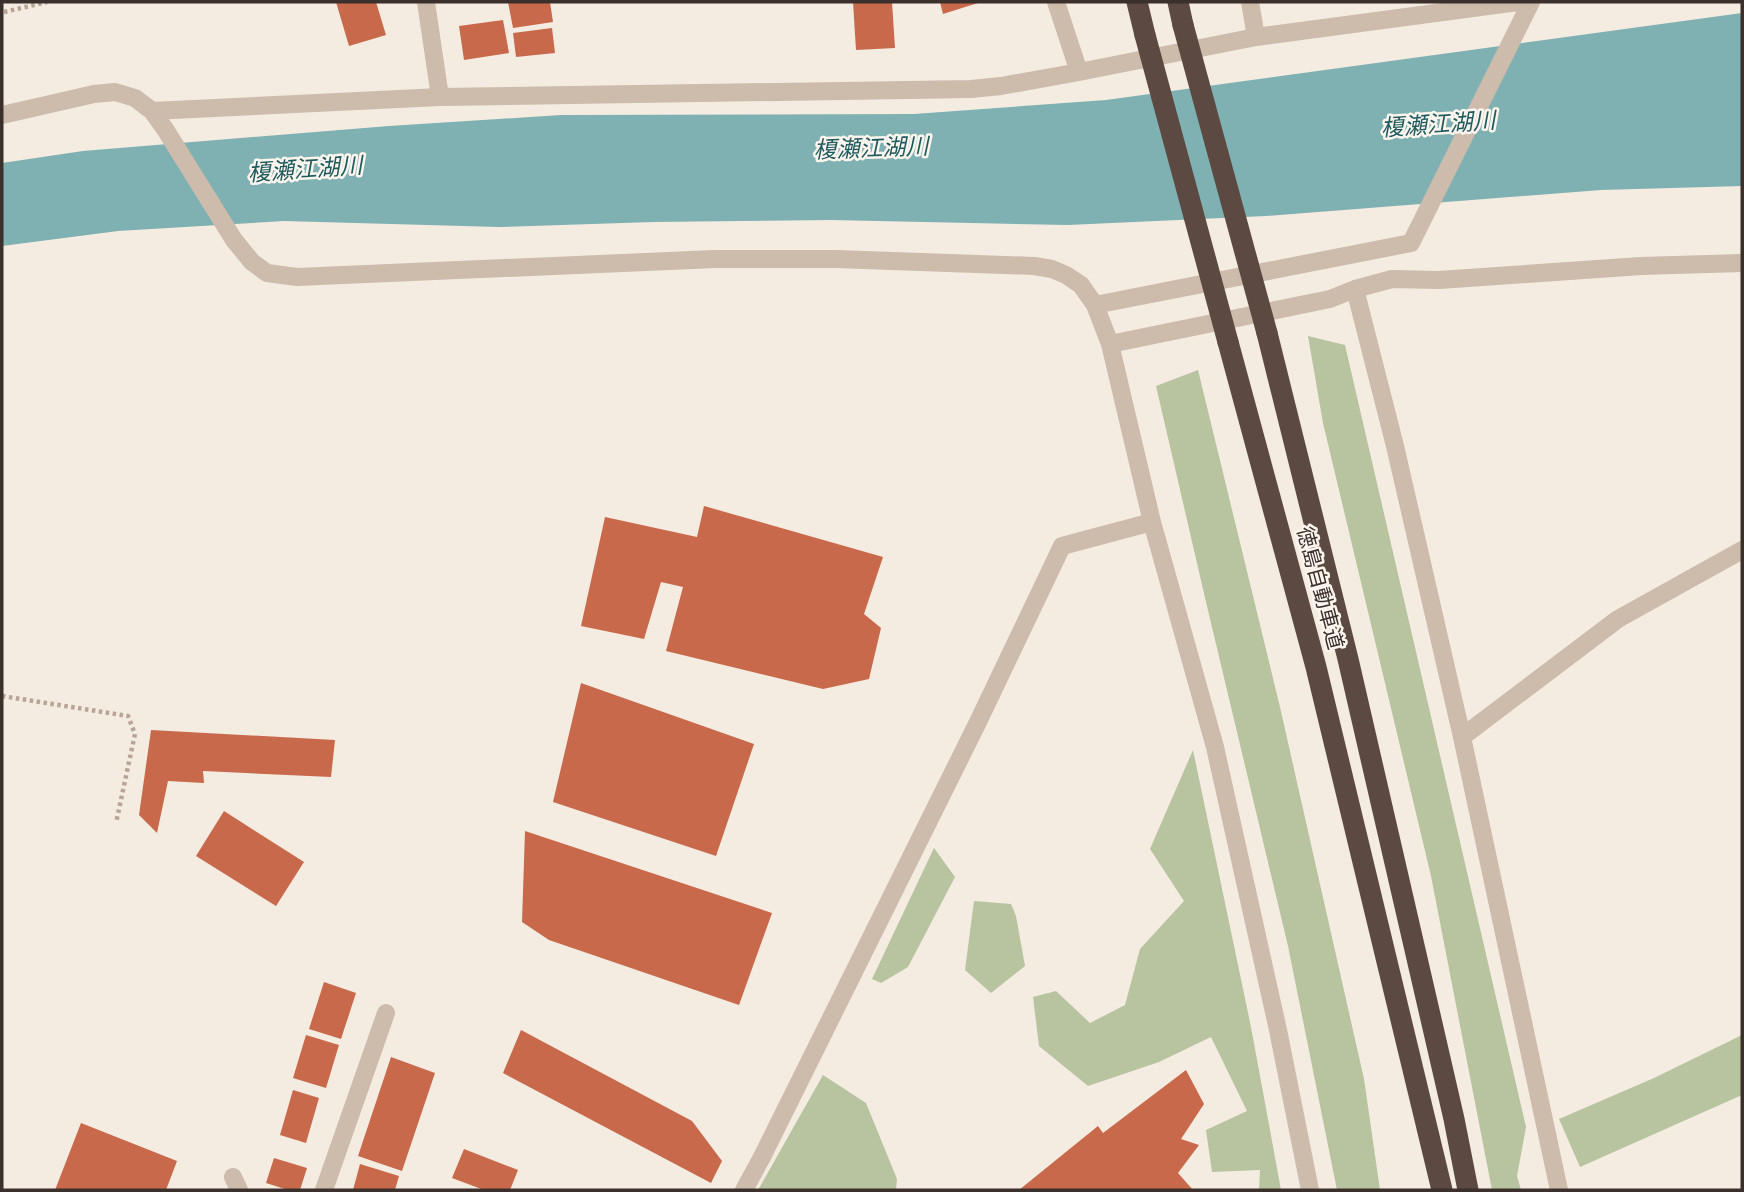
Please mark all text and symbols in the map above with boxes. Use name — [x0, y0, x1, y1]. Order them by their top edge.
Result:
water label: 榎瀬江湖川 — [1380, 104, 1499, 144]
water label: 榎瀬江湖川 — [813, 130, 932, 166]
water label: 榎瀬江湖川 — [247, 149, 366, 189]
street label: 徳島自動車道 — [1290, 523, 1351, 652]

